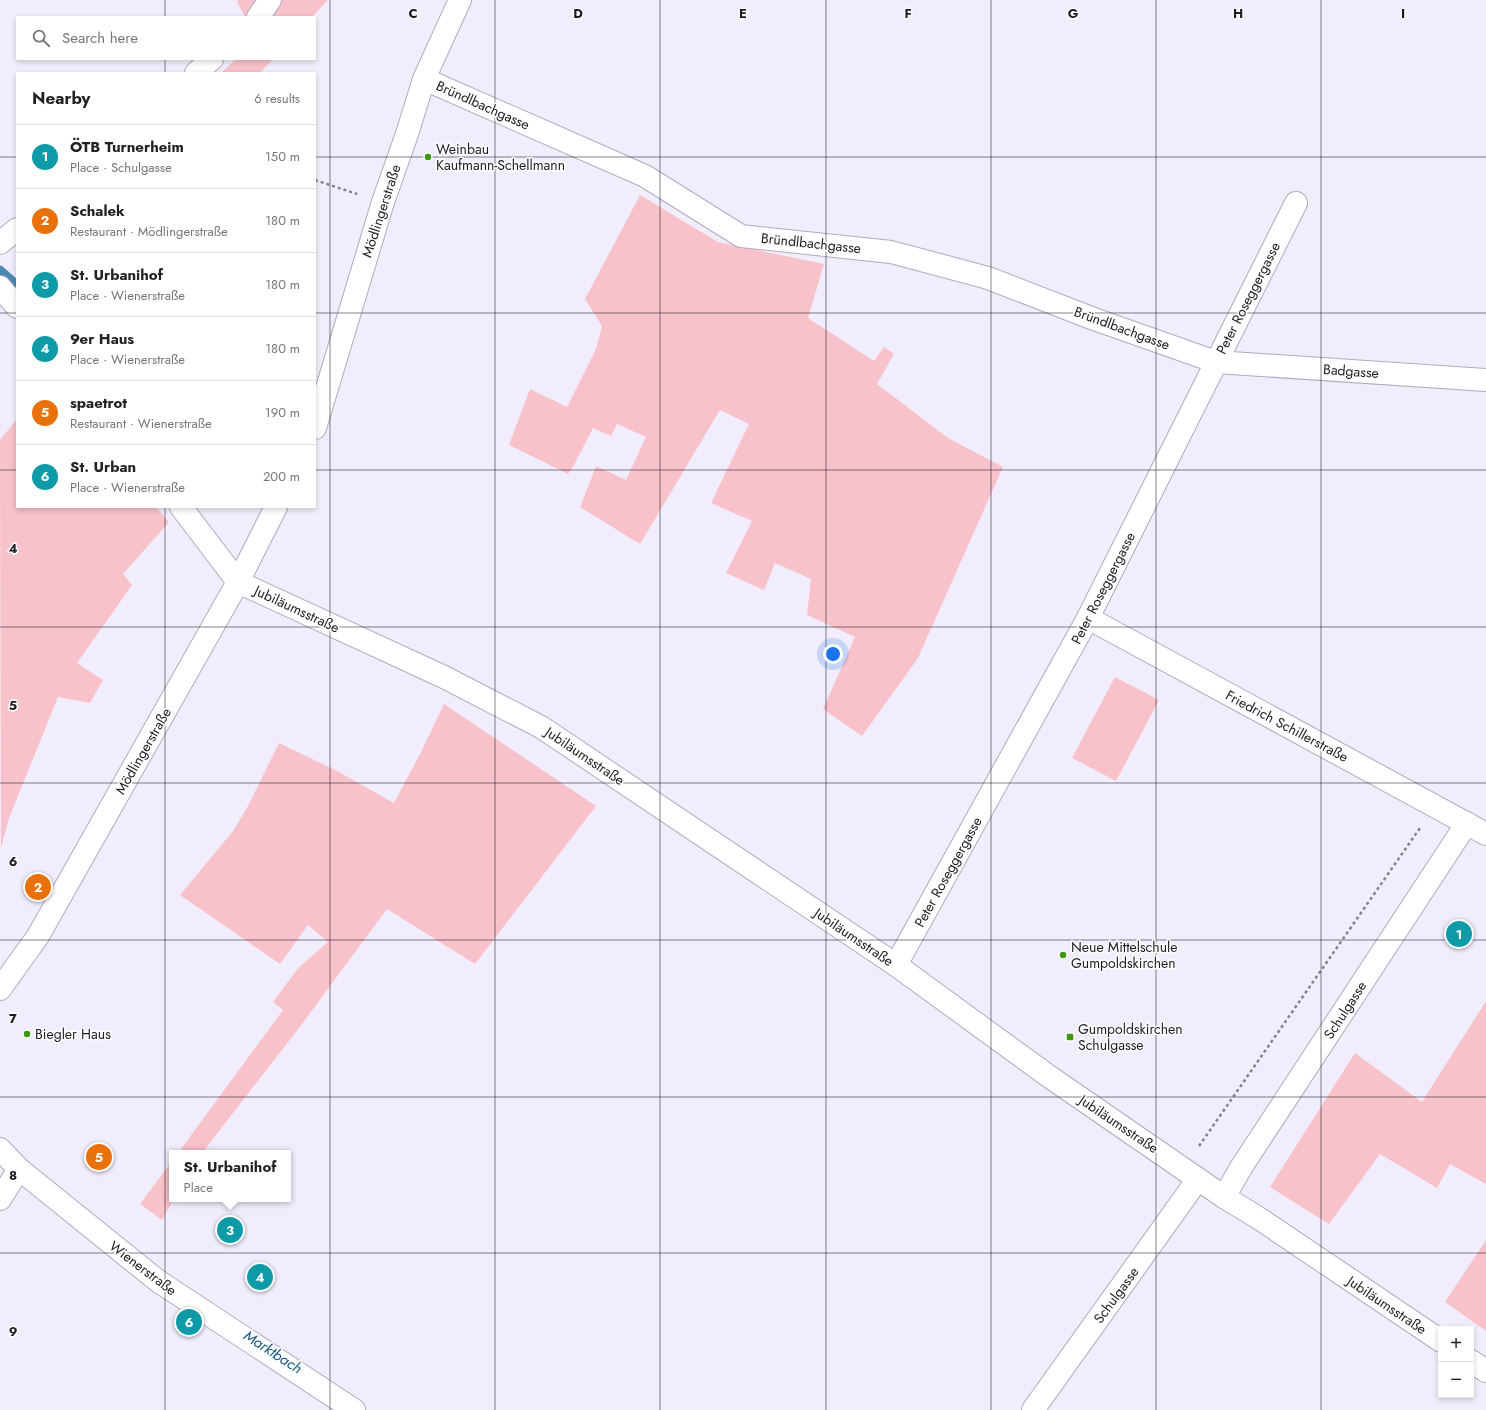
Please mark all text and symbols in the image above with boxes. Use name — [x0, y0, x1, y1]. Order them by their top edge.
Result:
text: C — [408, 4, 418, 23]
text: D — [573, 4, 583, 23]
text: E — [739, 4, 747, 23]
text: F — [904, 4, 912, 23]
text: G — [1068, 4, 1079, 23]
text: H — [1233, 4, 1243, 23]
text: I — [1401, 4, 1405, 23]
search box — [16, 16, 316, 60]
icon: search — [30, 27, 52, 49]
text: Search here — [62, 27, 138, 49]
street label: Bründlbachgasse — [433, 75, 533, 135]
text: Nearby — [32, 86, 90, 110]
text: 6 results — [254, 89, 300, 108]
text: ÖTB Turnerheim — [70, 136, 184, 158]
place label: Weinbau Kaufmann-Schellmann — [436, 139, 565, 175]
text: 1 — [42, 147, 48, 166]
text: 150 m — [265, 147, 300, 166]
marker: Weinbau Kaufmann-Schellmann — [423, 152, 433, 162]
text: Place · Schulgasse — [70, 158, 172, 177]
street label: Mödlingerstraße — [357, 162, 405, 260]
text: Schalek — [70, 200, 125, 222]
text: 2 — [41, 211, 49, 230]
text: 180 m — [265, 211, 300, 230]
text: Restaurant · Mödlingerstraße — [70, 222, 228, 241]
street label: Bründlbachgasse — [760, 228, 862, 258]
street label: Peter Roseggergasse — [1211, 239, 1285, 357]
text: St. Urbanihof — [70, 264, 163, 286]
text: 3 — [41, 275, 49, 294]
text: 180 m — [265, 275, 300, 294]
text: Place · Wienerstraße — [70, 286, 185, 305]
street label: Bründlbachgasse — [1071, 301, 1173, 355]
text: 9er Haus — [70, 328, 134, 350]
text: 4 — [40, 339, 50, 358]
text: 180 m — [265, 339, 300, 358]
text: Place · Wienerstraße — [70, 350, 185, 369]
street label: Badgasse — [1323, 359, 1379, 383]
text: spaetrot — [70, 392, 127, 414]
text: 5 — [41, 403, 49, 422]
text: 190 m — [265, 403, 300, 422]
text: Restaurant · Wienerstraße — [70, 414, 212, 433]
text: St. Urban — [70, 456, 136, 478]
text: 6 — [41, 467, 49, 486]
text: 200 m — [263, 467, 300, 486]
text: Place · Wienerstraße — [70, 478, 185, 497]
street label: Peter Roseggergasse — [1066, 529, 1140, 647]
text: 4 — [8, 539, 18, 558]
street label: Jubiläumsstraße — [249, 580, 343, 637]
your location — [823, 644, 843, 664]
street label: Friedrich Schillerstraße — [1222, 685, 1352, 767]
text: 5 — [9, 696, 17, 715]
street label: Mödlingerstraße — [110, 704, 176, 798]
street label: Jubiläumsstraße — [540, 721, 629, 790]
street label: Peter Roseggergasse — [909, 813, 987, 931]
text: 6 — [9, 852, 18, 871]
pin: 2 — [25, 872, 51, 902]
street label: Jubiläumsstraße — [809, 902, 898, 971]
pin: 1 — [1446, 919, 1472, 949]
place label: Neue Mittelschule Gumpoldskirchen — [1071, 937, 1177, 973]
marker: Neue Mittelschule Gumpoldskirchen — [1058, 950, 1068, 960]
street label: Schulgasse — [1319, 977, 1371, 1043]
text: 7 — [9, 1009, 17, 1028]
place label: Gumpoldskirchen Schulgasse — [1078, 1019, 1183, 1055]
place label: Biegler Haus — [35, 1024, 111, 1044]
marker: Biegler Haus — [22, 1029, 32, 1039]
marker: Gumpoldskirchen Schulgasse — [1065, 1032, 1075, 1042]
street label: Jubiläumsstraße — [1074, 1089, 1163, 1158]
pin: 5 — [86, 1142, 112, 1172]
popup — [169, 1150, 291, 1202]
text: St. Urbanihof — [184, 1156, 276, 1178]
text: 8 — [9, 1166, 17, 1185]
text: Place — [184, 1178, 213, 1197]
pin: 3 — [217, 1215, 243, 1245]
street label: Wienerstraße — [105, 1236, 181, 1300]
pin: 4 — [247, 1262, 273, 1292]
street label: Schulgasse — [1089, 1263, 1143, 1327]
street label: Jubiläumsstraße — [1342, 1270, 1431, 1339]
pin: 6 — [176, 1307, 202, 1337]
text: 9 — [9, 1322, 18, 1341]
water label: Marktbach — [239, 1325, 307, 1379]
map controls — [1438, 1326, 1474, 1398]
button: + — [1438, 1326, 1474, 1362]
button: − — [1438, 1362, 1474, 1398]

